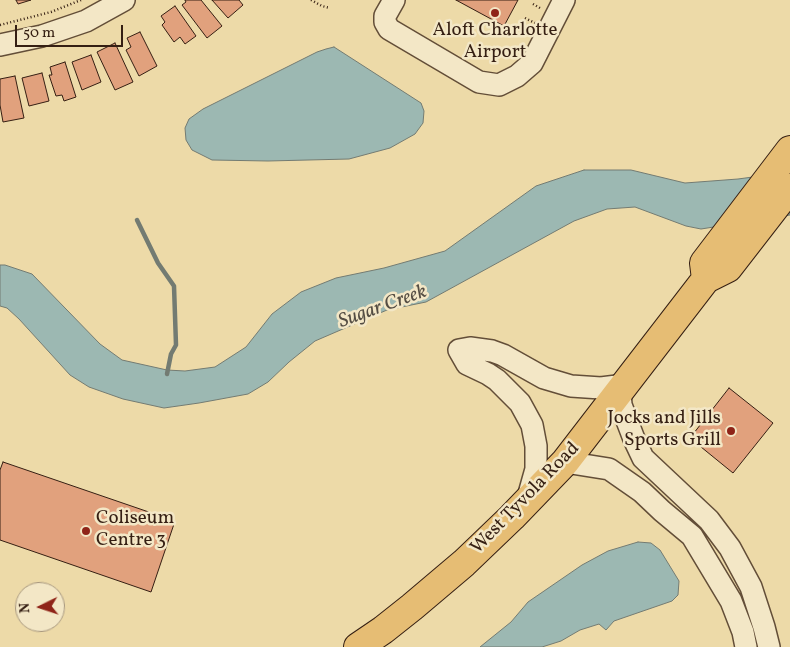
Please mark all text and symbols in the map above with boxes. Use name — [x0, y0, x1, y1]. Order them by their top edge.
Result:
marker: Aloft Charlotte Airport — [489, 7, 501, 19]
scale bar — [18, 15, 125, 47]
place label: Aloft Charlotte Airport — [433, 21, 557, 65]
text: 50 m — [23, 23, 55, 44]
water label: Sugar Creek — [336, 281, 430, 335]
place label: Jocks and Jills Sports Grill — [608, 409, 721, 453]
marker: Jocks and Jills Sports Grill — [725, 425, 737, 437]
street label: West Tyvola Road — [467, 438, 585, 560]
place label: Coliseum Centre 3 — [96, 509, 174, 553]
marker: Coliseum Centre 3 — [80, 525, 92, 537]
north arrow — [15, 582, 65, 632]
text: N — [16, 602, 35, 614]

